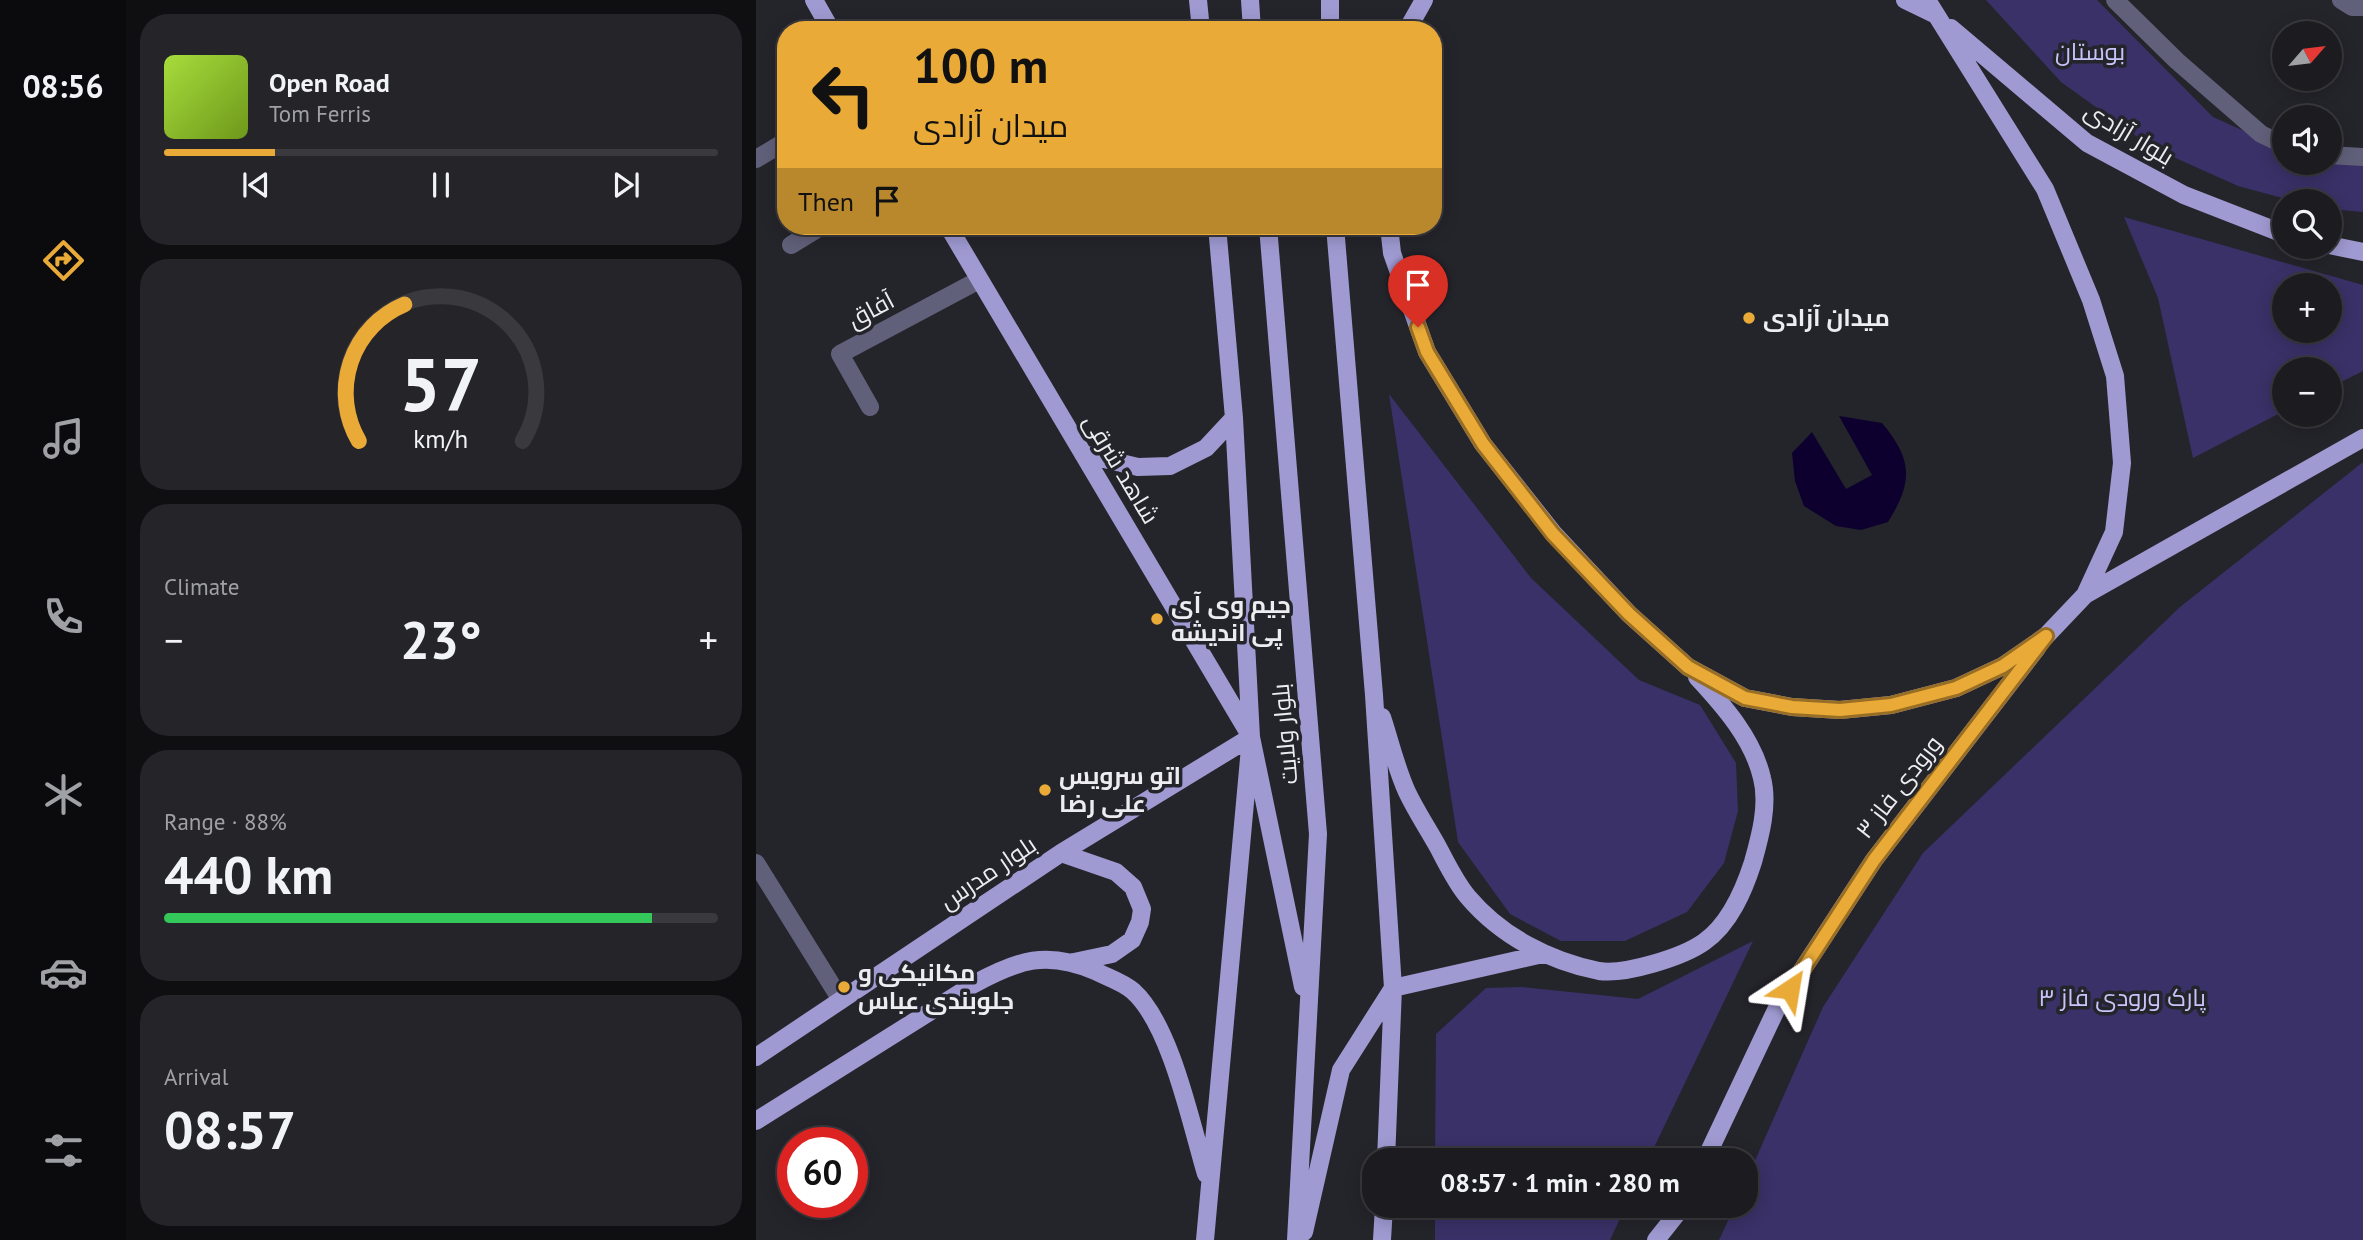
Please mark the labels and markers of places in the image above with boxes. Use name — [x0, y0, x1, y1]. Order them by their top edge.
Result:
pin — [1388, 255, 1448, 327]
place label: میدان آزادی — [1763, 302, 1890, 333]
marker: میدان آزادی — [1741, 310, 1757, 326]
place label: جیم وی آی پی اندیشه — [1171, 589, 1291, 650]
marker: جیم وی آی پی اندیشه — [1149, 611, 1165, 627]
place label: اتو سرویس علی رضا — [1059, 760, 1181, 819]
marker: اتو سرویس علی رضا — [1037, 782, 1053, 798]
place label: مکانیکی و جلوبندی عباس — [858, 957, 1014, 1016]
marker: مکانیکی و جلوبندی عباس — [836, 979, 852, 995]

